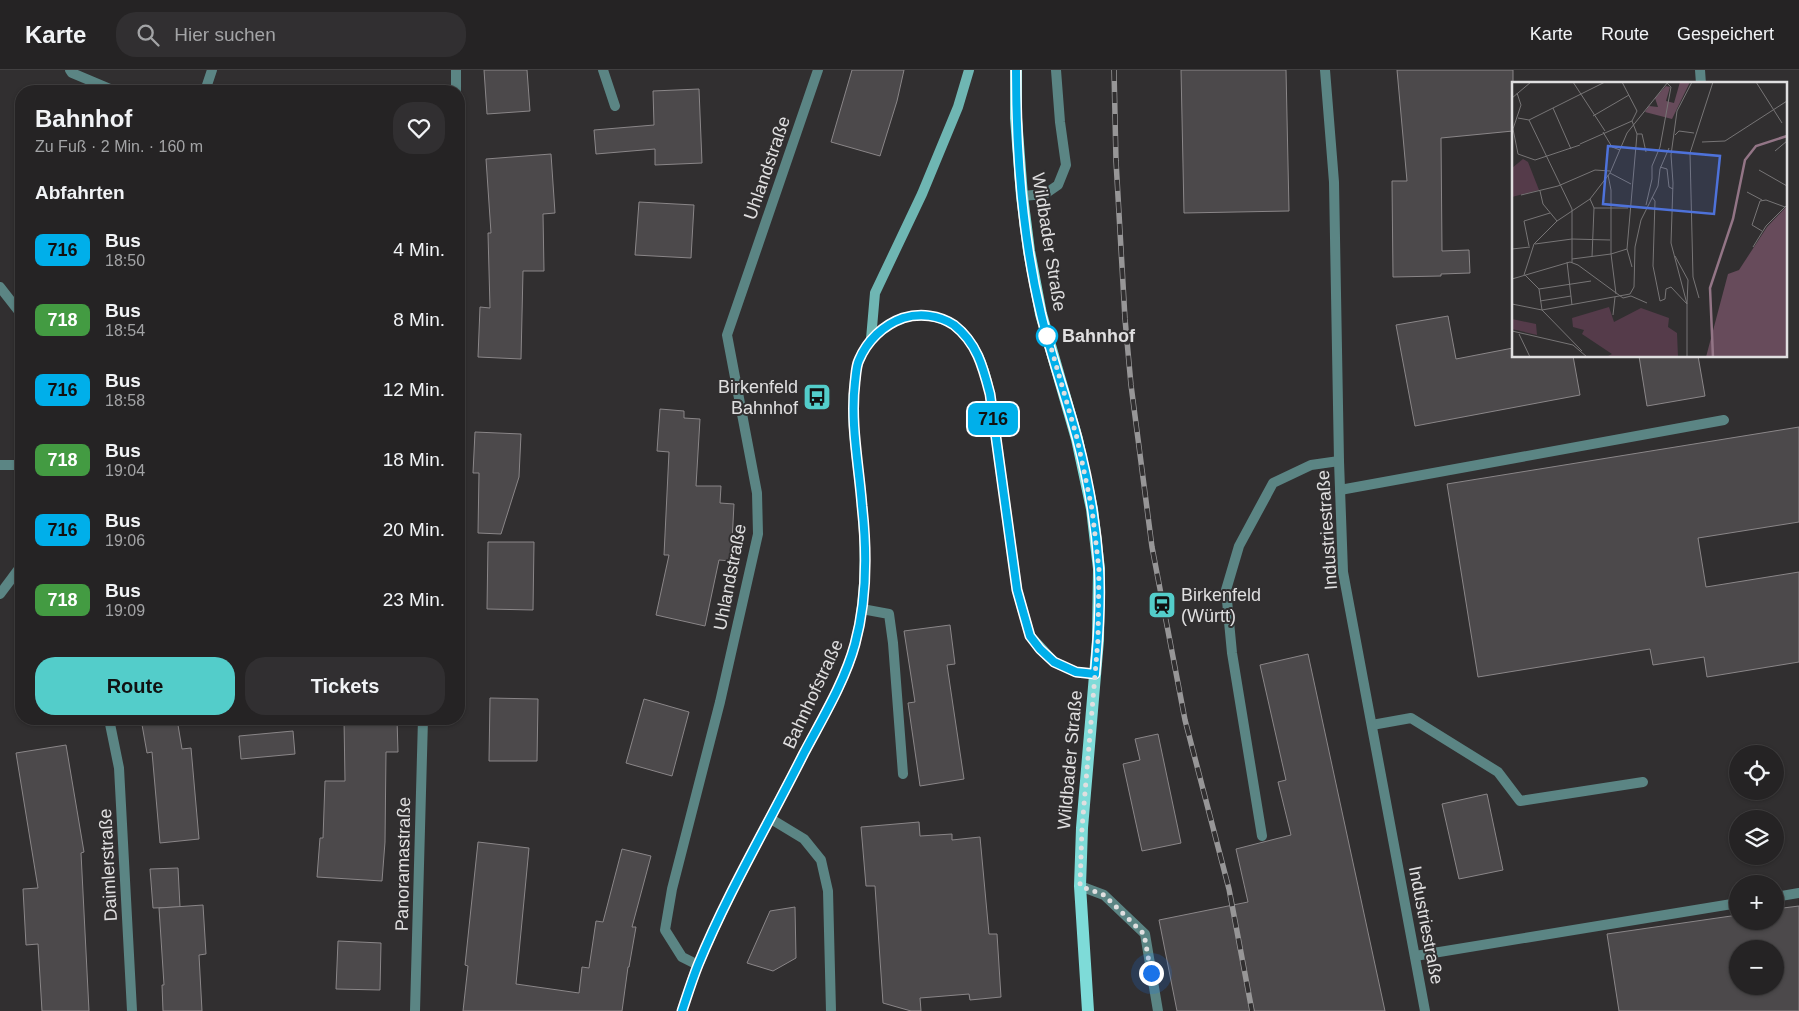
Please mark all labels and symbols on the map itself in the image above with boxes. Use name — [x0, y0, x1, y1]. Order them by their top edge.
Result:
inset map — [1512, 82, 1786, 358]
street label: Uhlandstraße — [740, 114, 794, 222]
street label: Wildbader Straße — [1028, 171, 1070, 313]
marker: Bahnhof — [1036, 325, 1058, 347]
place label: Bahnhof — [1062, 326, 1136, 346]
place label: Birkenfeld Bahnhof — [718, 377, 799, 418]
bus stop icon: Birkenfeld Bahnhof — [802, 382, 832, 412]
line badge: 716 — [964, 403, 1022, 435]
street label: Industriestraße — [1313, 469, 1341, 591]
street label: Uhlandstraße — [710, 522, 750, 632]
place label: Birkenfeld (Württ) — [1181, 585, 1261, 626]
station icon: Birkenfeld (Württ) — [1147, 590, 1177, 620]
street label: Bahnhofstraße — [779, 636, 847, 752]
street label: Wildbader Straße — [1054, 689, 1086, 831]
street label: Panoramastraße — [392, 797, 414, 931]
street label: Daimlerstraße — [95, 808, 121, 922]
street label: Industriestraße — [1405, 864, 1447, 986]
your location — [1139, 961, 1164, 986]

